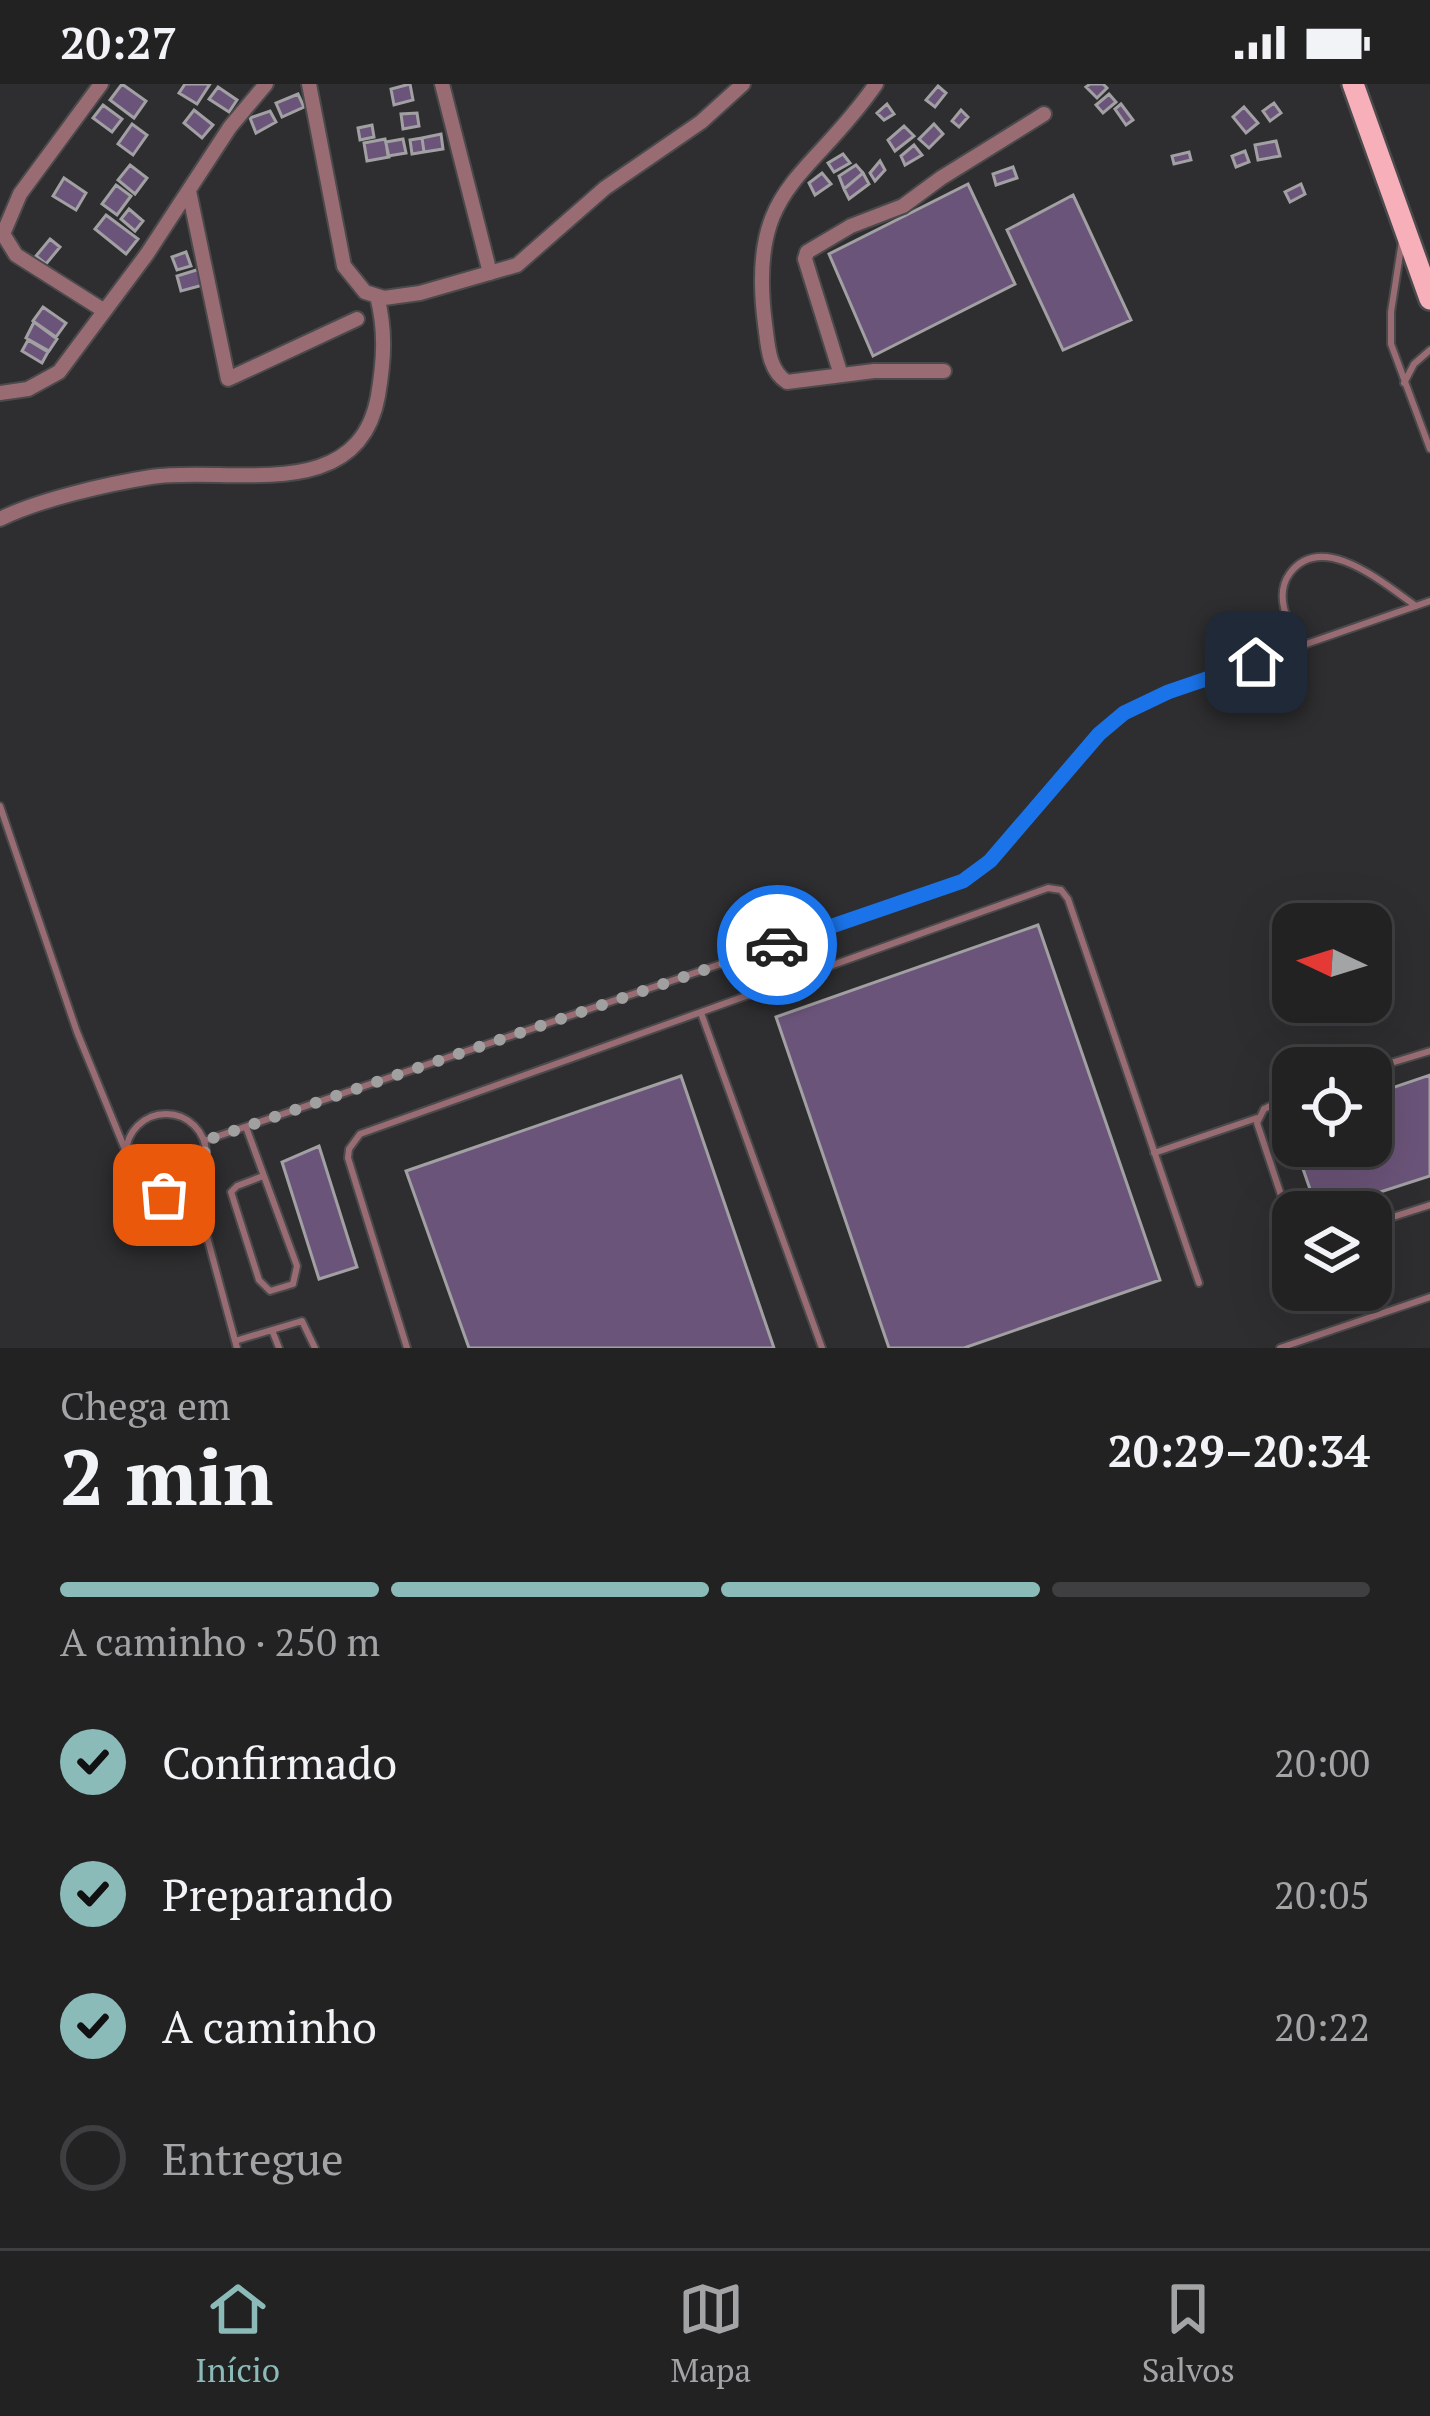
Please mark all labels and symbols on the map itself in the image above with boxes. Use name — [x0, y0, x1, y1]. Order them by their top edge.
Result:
pin — [1205, 611, 1307, 713]
courier — [717, 885, 837, 1005]
north arrow — [1272, 903, 1392, 1023]
pin — [113, 1144, 215, 1246]

